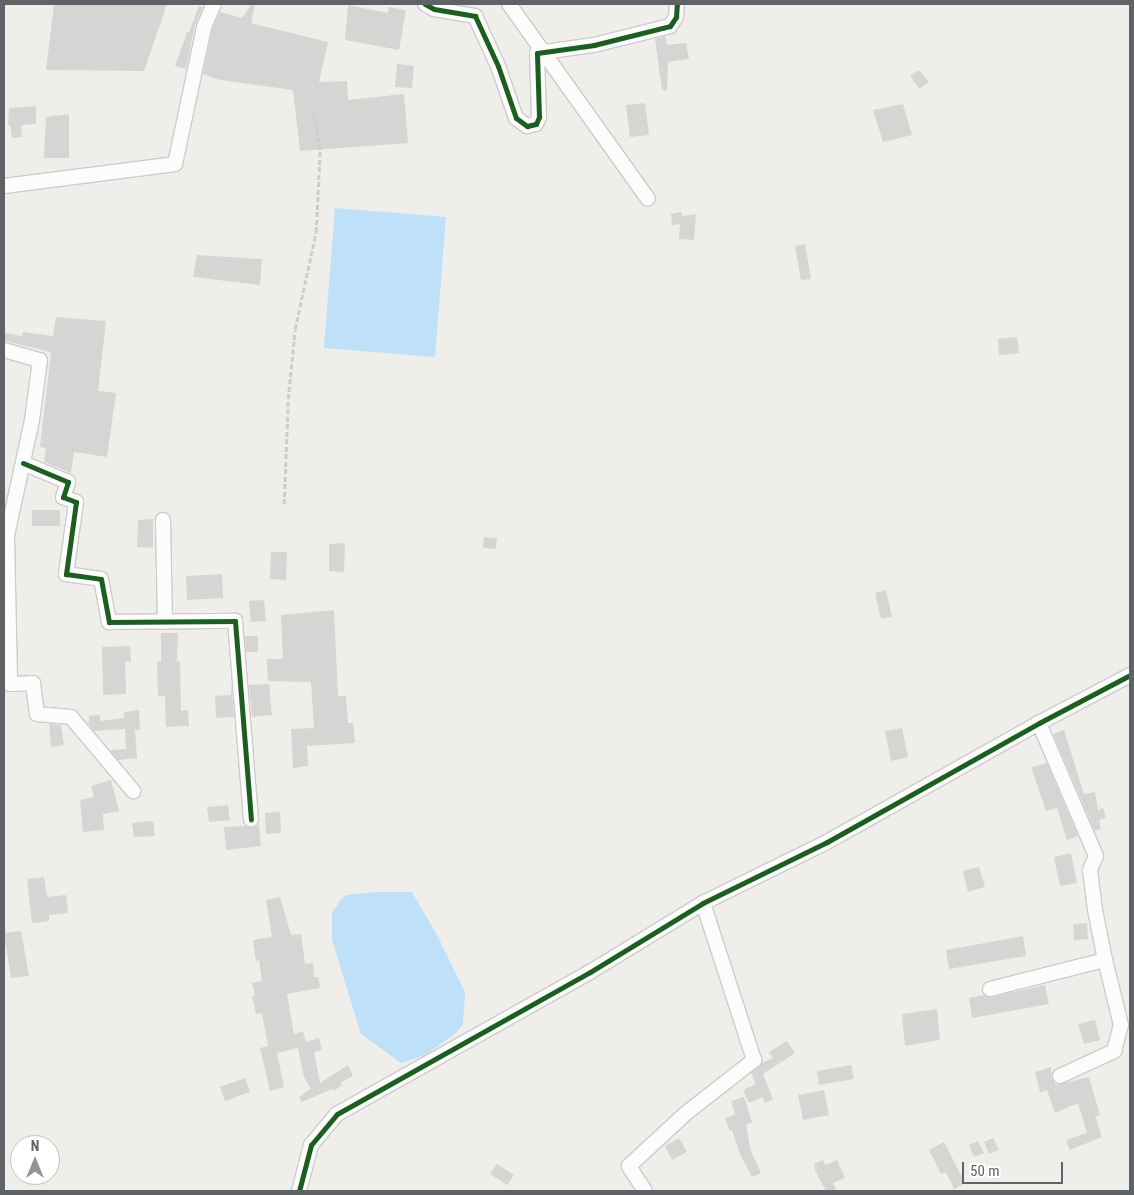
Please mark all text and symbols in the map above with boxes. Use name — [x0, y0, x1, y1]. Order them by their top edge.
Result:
north arrow — [10, 1135, 60, 1185]
text: N — [31, 1138, 39, 1154]
scale bar — [964, 1152, 1065, 1184]
text: 50 m — [970, 1162, 1000, 1180]

